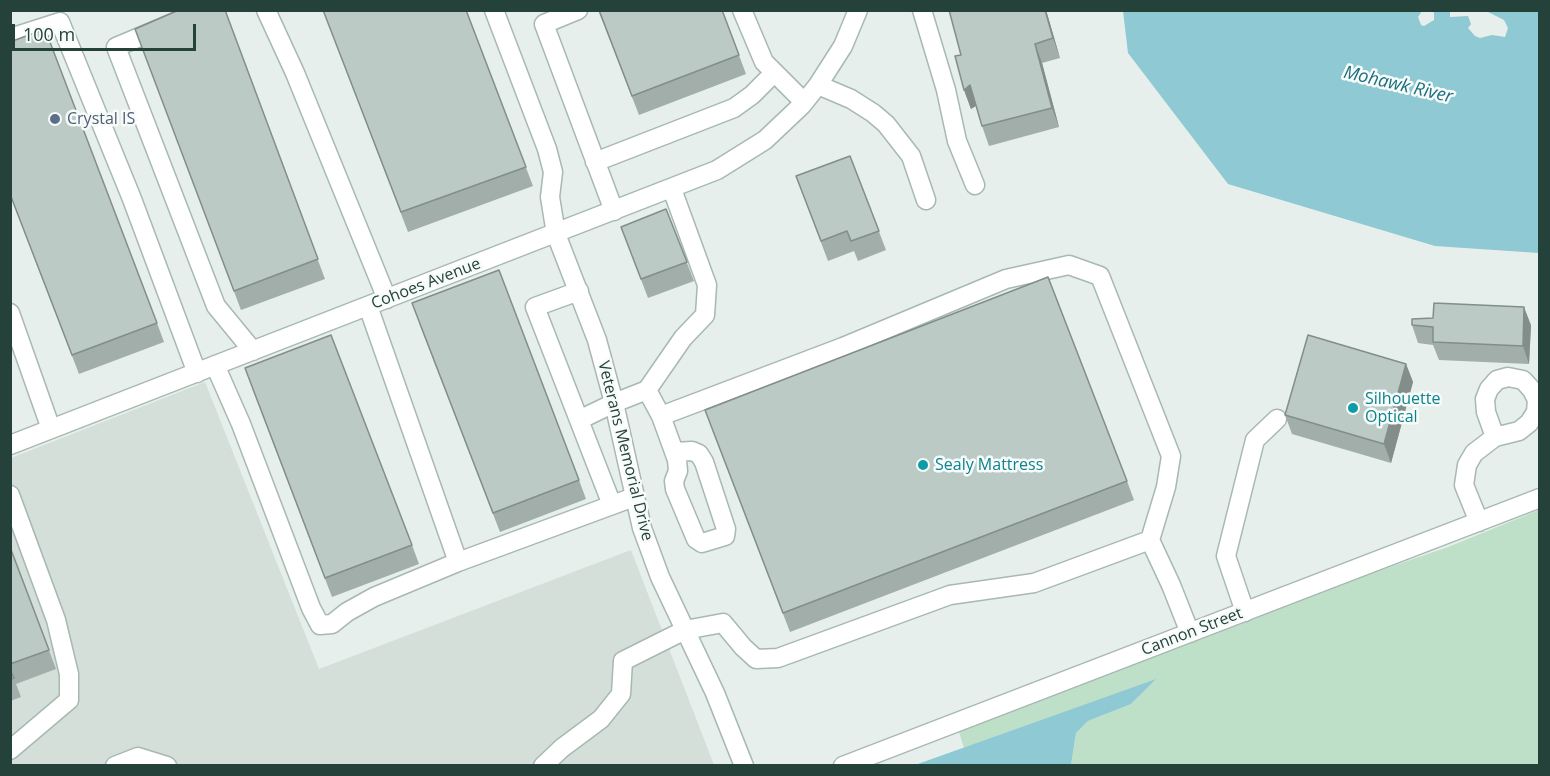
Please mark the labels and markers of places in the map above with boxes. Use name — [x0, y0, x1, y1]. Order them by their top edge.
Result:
place label: Crystal IS — [67, 109, 135, 129]
marker: Crystal IS — [48, 112, 62, 126]
place label: Silhouette Optical — [1365, 389, 1440, 427]
marker: Silhouette Optical — [1346, 401, 1360, 415]
place label: Sealy Mattress — [935, 455, 1043, 475]
marker: Sealy Mattress — [916, 458, 930, 472]

